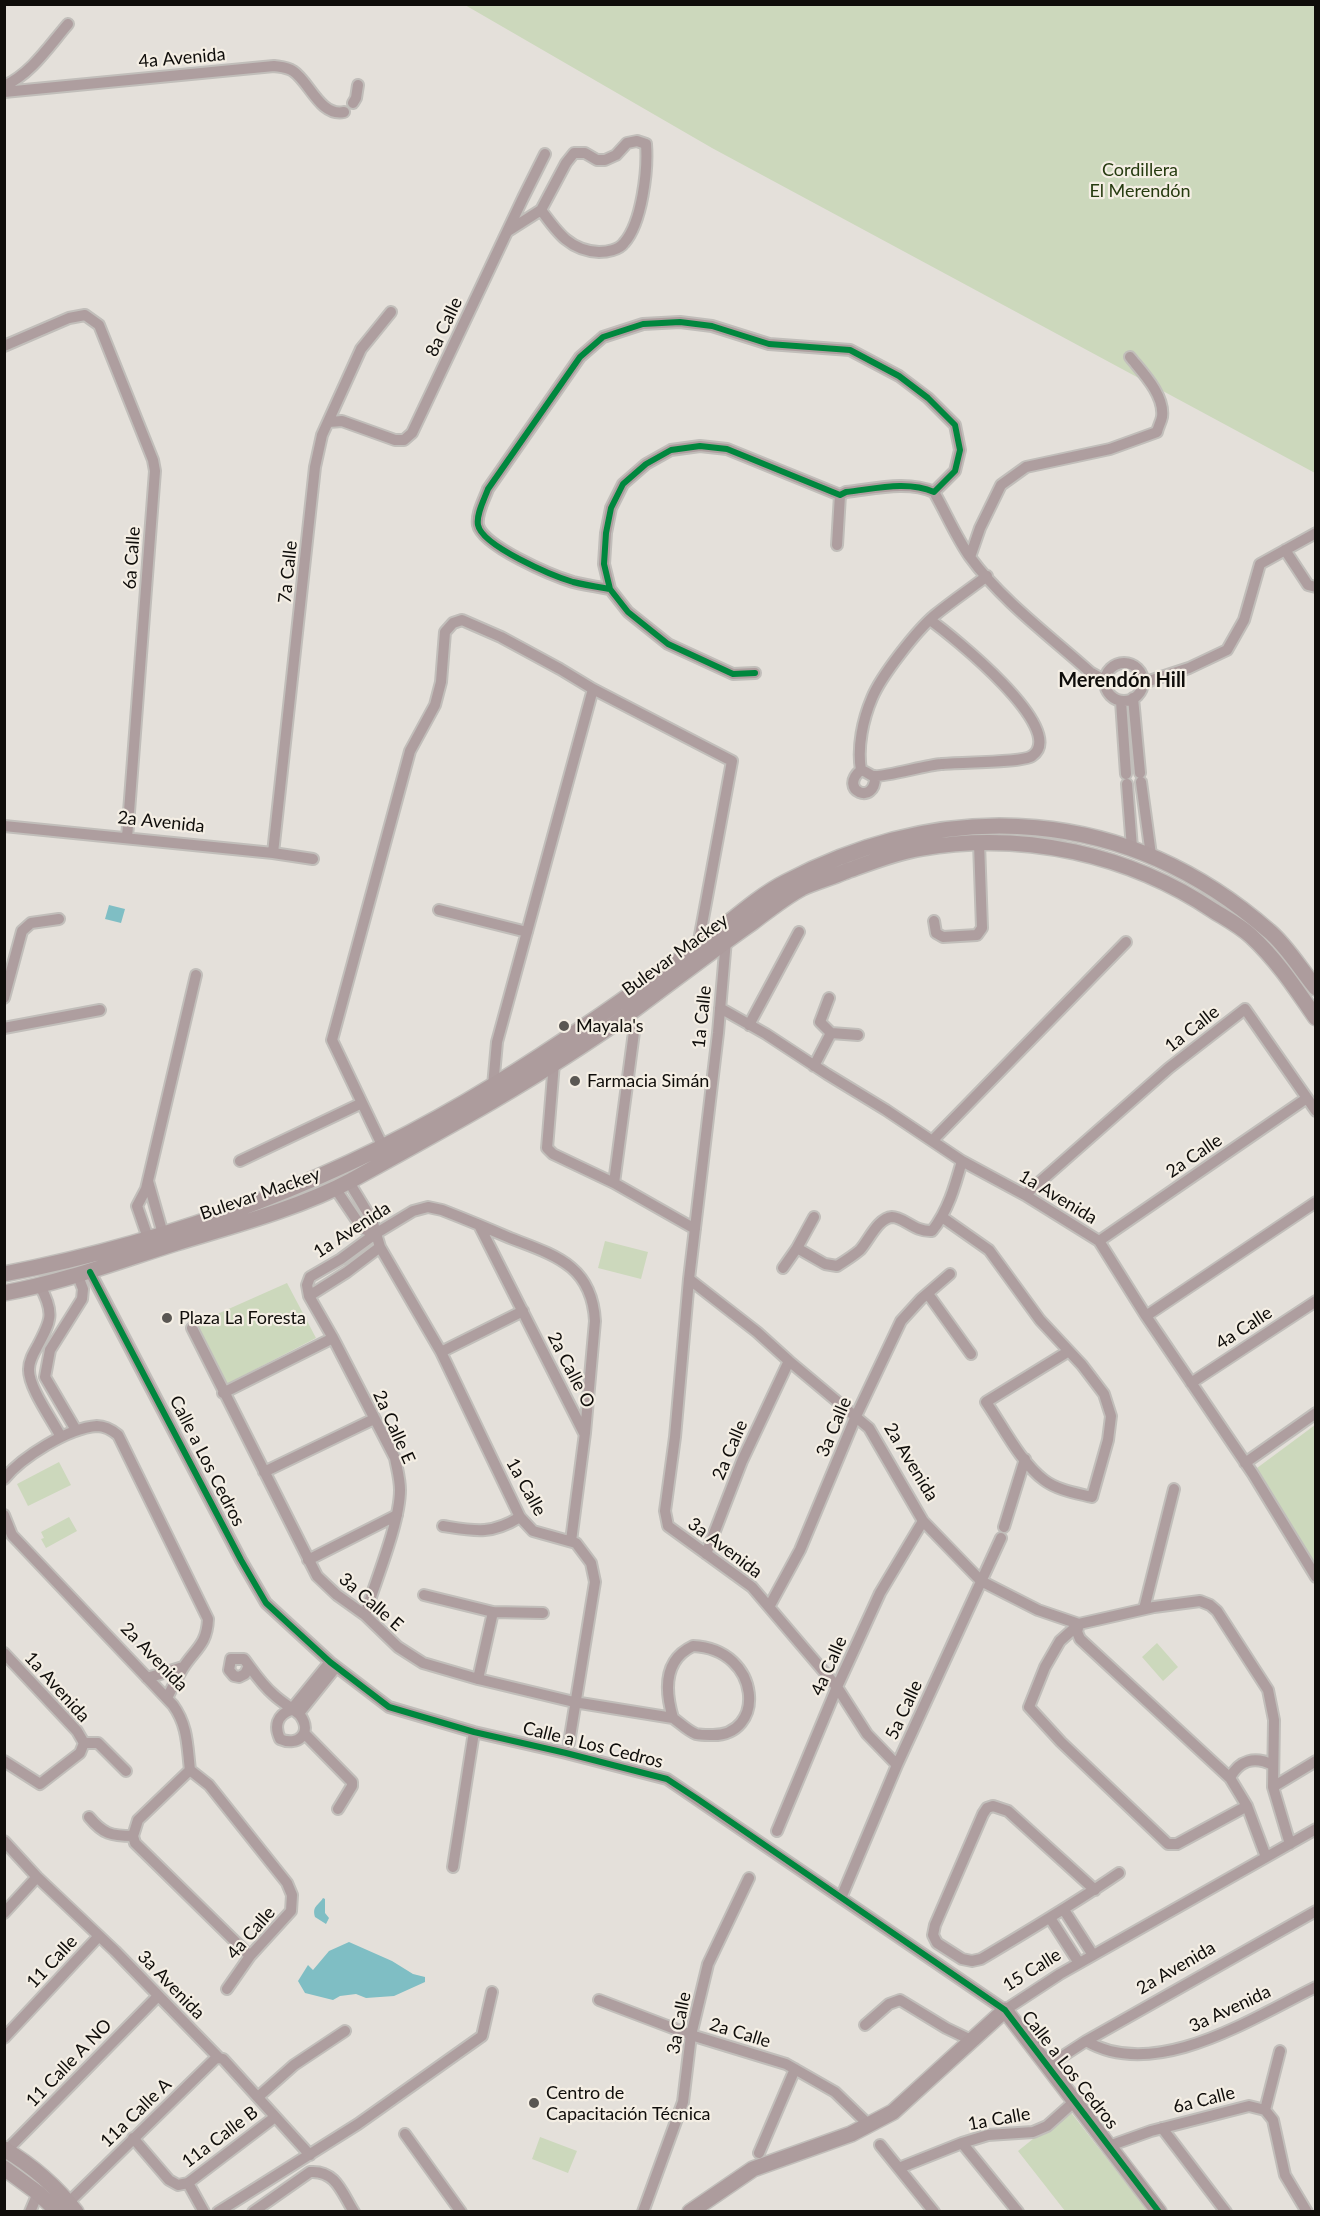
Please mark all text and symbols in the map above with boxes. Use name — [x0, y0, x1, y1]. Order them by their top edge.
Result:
street label: 4a Avenida — [138, 43, 226, 73]
park label: Cordillera El Merendón — [1089, 159, 1191, 201]
street label: 8a Calle — [421, 294, 467, 360]
street label: 6a Calle — [119, 526, 145, 590]
street label: 7a Calle — [274, 540, 302, 604]
district label: Merendón Hill — [1058, 669, 1186, 693]
street label: 2a Avenida — [116, 807, 206, 837]
street label: Bulevar Mackey — [618, 909, 732, 1001]
street label: 1a Calle — [688, 985, 716, 1049]
street label: 1a Calle — [1161, 1001, 1223, 1057]
place label: Mayala's — [576, 1015, 644, 1037]
marker: Mayala's — [557, 1019, 571, 1033]
place label: Farmacia Simán — [587, 1070, 709, 1092]
marker: Farmacia Simán — [568, 1074, 582, 1088]
street label: 2a Calle — [1162, 1129, 1226, 1183]
street label: Bulevar Mackey — [197, 1163, 323, 1225]
street label: 1a Avenida — [1015, 1165, 1101, 1229]
street label: 1a Avenida — [309, 1197, 395, 1263]
street label: 4a Calle — [1212, 1302, 1276, 1354]
place label: Plaza La Foresta — [179, 1307, 306, 1329]
marker: Plaza La Foresta — [160, 1311, 174, 1325]
street label: 2a Calle O — [543, 1329, 599, 1411]
street label: 2a Calle E — [368, 1387, 420, 1467]
street label: Calle a Los Cedros — [165, 1392, 249, 1530]
street label: 3a Calle — [812, 1394, 856, 1460]
street label: 2a Calle — [708, 1417, 752, 1483]
street label: 2a Avenida — [879, 1419, 943, 1505]
street label: 1a Calle — [501, 1454, 551, 1520]
street label: 3a Avenida — [684, 1513, 766, 1583]
street label: 3a Calle E — [334, 1568, 408, 1636]
street label: 2a Avenida — [116, 1618, 192, 1696]
street label: 4a Calle — [806, 1633, 852, 1699]
street label: 1a Avenida — [20, 1647, 94, 1727]
street label: 5a Calle — [881, 1677, 927, 1743]
street label: Calle a Los Cedros — [521, 1717, 665, 1773]
street label: 4a Calle — [222, 1902, 280, 1964]
street label: 11 Calle — [22, 1931, 82, 1993]
street label: 2a Avenida — [1133, 1937, 1219, 1999]
street label: 15 Calle — [999, 1944, 1065, 1996]
street label: 3a Avenida — [133, 1946, 209, 2024]
street label: 3a Avenida — [1186, 1981, 1274, 2037]
street label: 3a Calle — [662, 1990, 696, 2056]
street label: Calle a Los Cedros — [1017, 2007, 1123, 2133]
street label: 2a Calle — [707, 2013, 773, 2053]
street label: 11 Calle A NO — [22, 2014, 116, 2112]
street label: 11a Calle A — [96, 2074, 176, 2152]
place label: Centro de Capacitación Técnica — [546, 2082, 711, 2124]
street label: 6a Calle — [1171, 2082, 1237, 2118]
marker: Centro de Capacitación Técnica — [527, 2096, 541, 2110]
street label: 11a Calle B — [178, 2101, 262, 2173]
street label: 1a Calle — [966, 2103, 1032, 2135]

